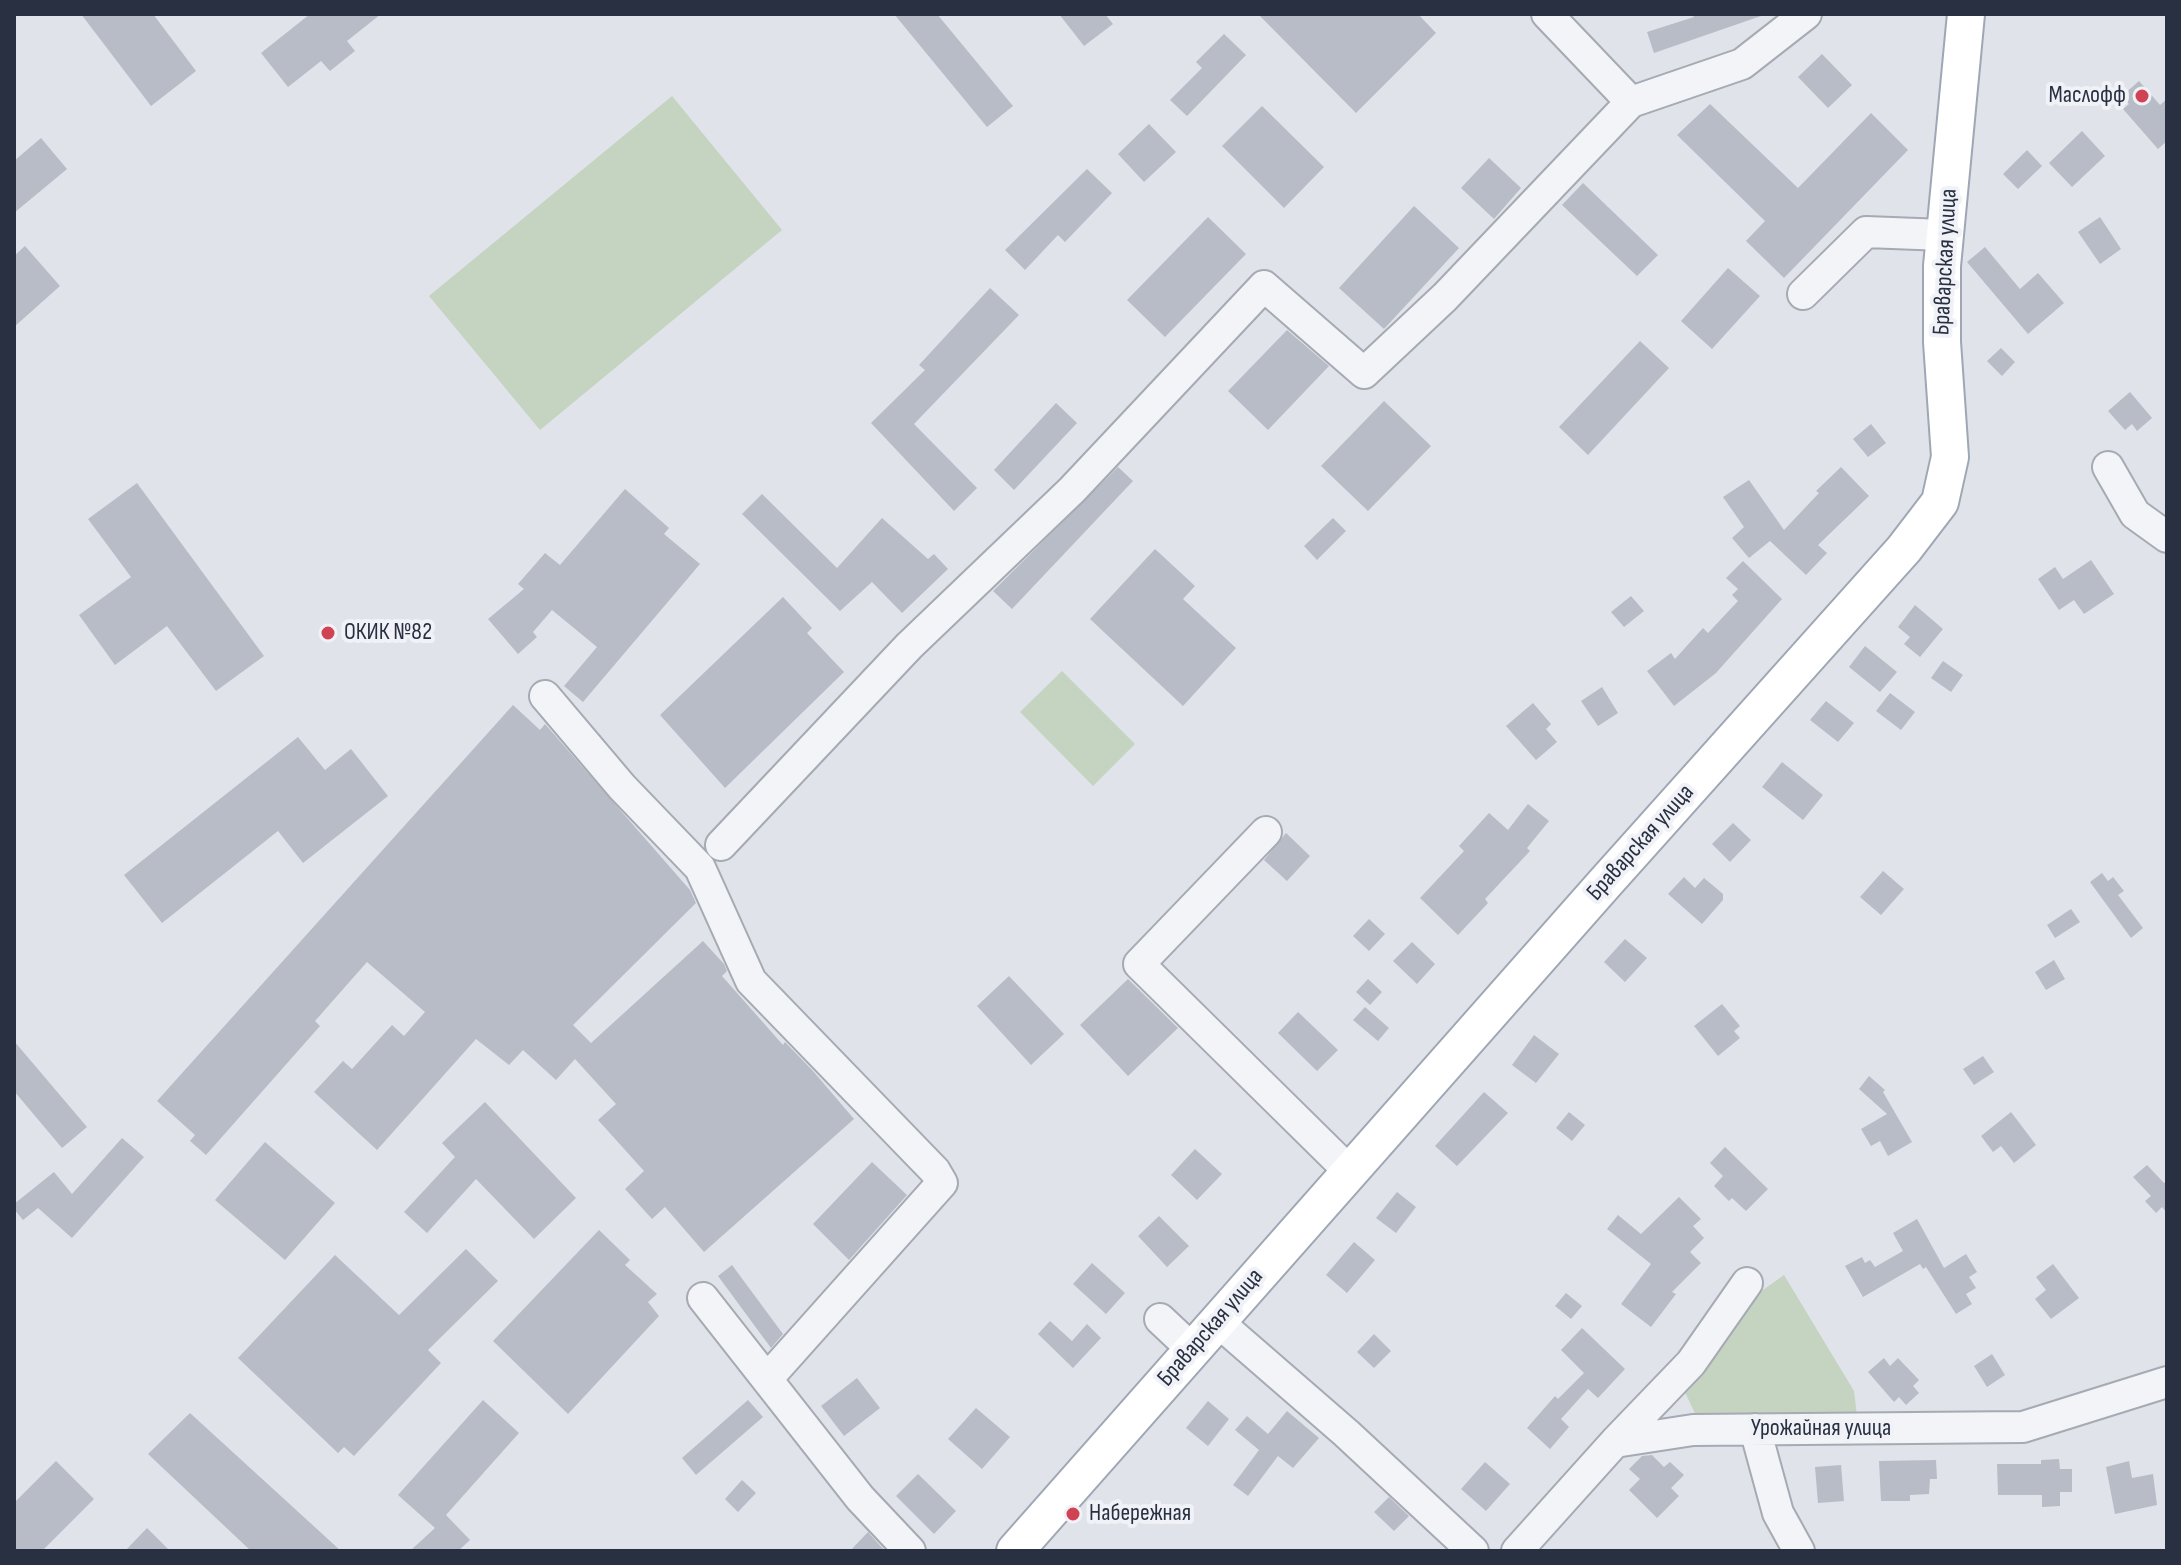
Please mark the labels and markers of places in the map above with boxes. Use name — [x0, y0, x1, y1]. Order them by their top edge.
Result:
place label: Маслофф — [2049, 82, 2126, 110]
marker: Маслофф — [2133, 87, 2151, 105]
place label: ОКИК №82 — [344, 619, 432, 647]
marker: ОКИК №82 — [319, 624, 337, 642]
place label: Набережная — [1089, 1500, 1191, 1528]
marker: Набережная — [1064, 1505, 1082, 1523]

